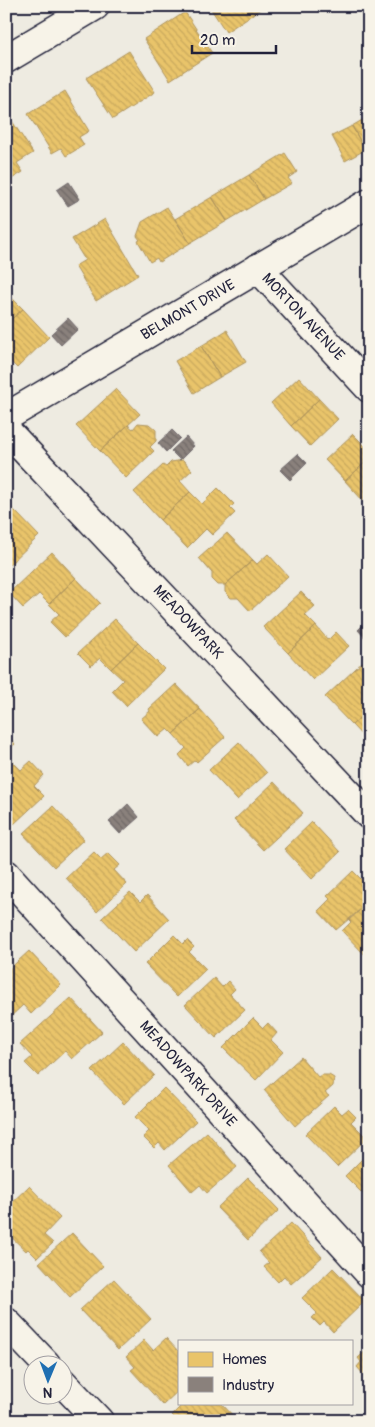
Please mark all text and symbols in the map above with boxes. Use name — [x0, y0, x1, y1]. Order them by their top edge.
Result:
scale bar — [192, 22, 276, 54]
text: 20 m — [200, 31, 235, 50]
street label: MORTON AVENUE — [258, 269, 349, 365]
street label: BELMONT DRIVE — [137, 275, 239, 345]
street label: MEADOWPARK — [149, 581, 227, 663]
street label: MEADOWPARK DRIVE — [135, 1017, 241, 1131]
legend — [178, 1340, 352, 1404]
text: Homes — [222, 1350, 267, 1369]
north arrow — [22, 1354, 72, 1404]
text: Industry — [222, 1376, 275, 1395]
text: N — [43, 1384, 53, 1401]

